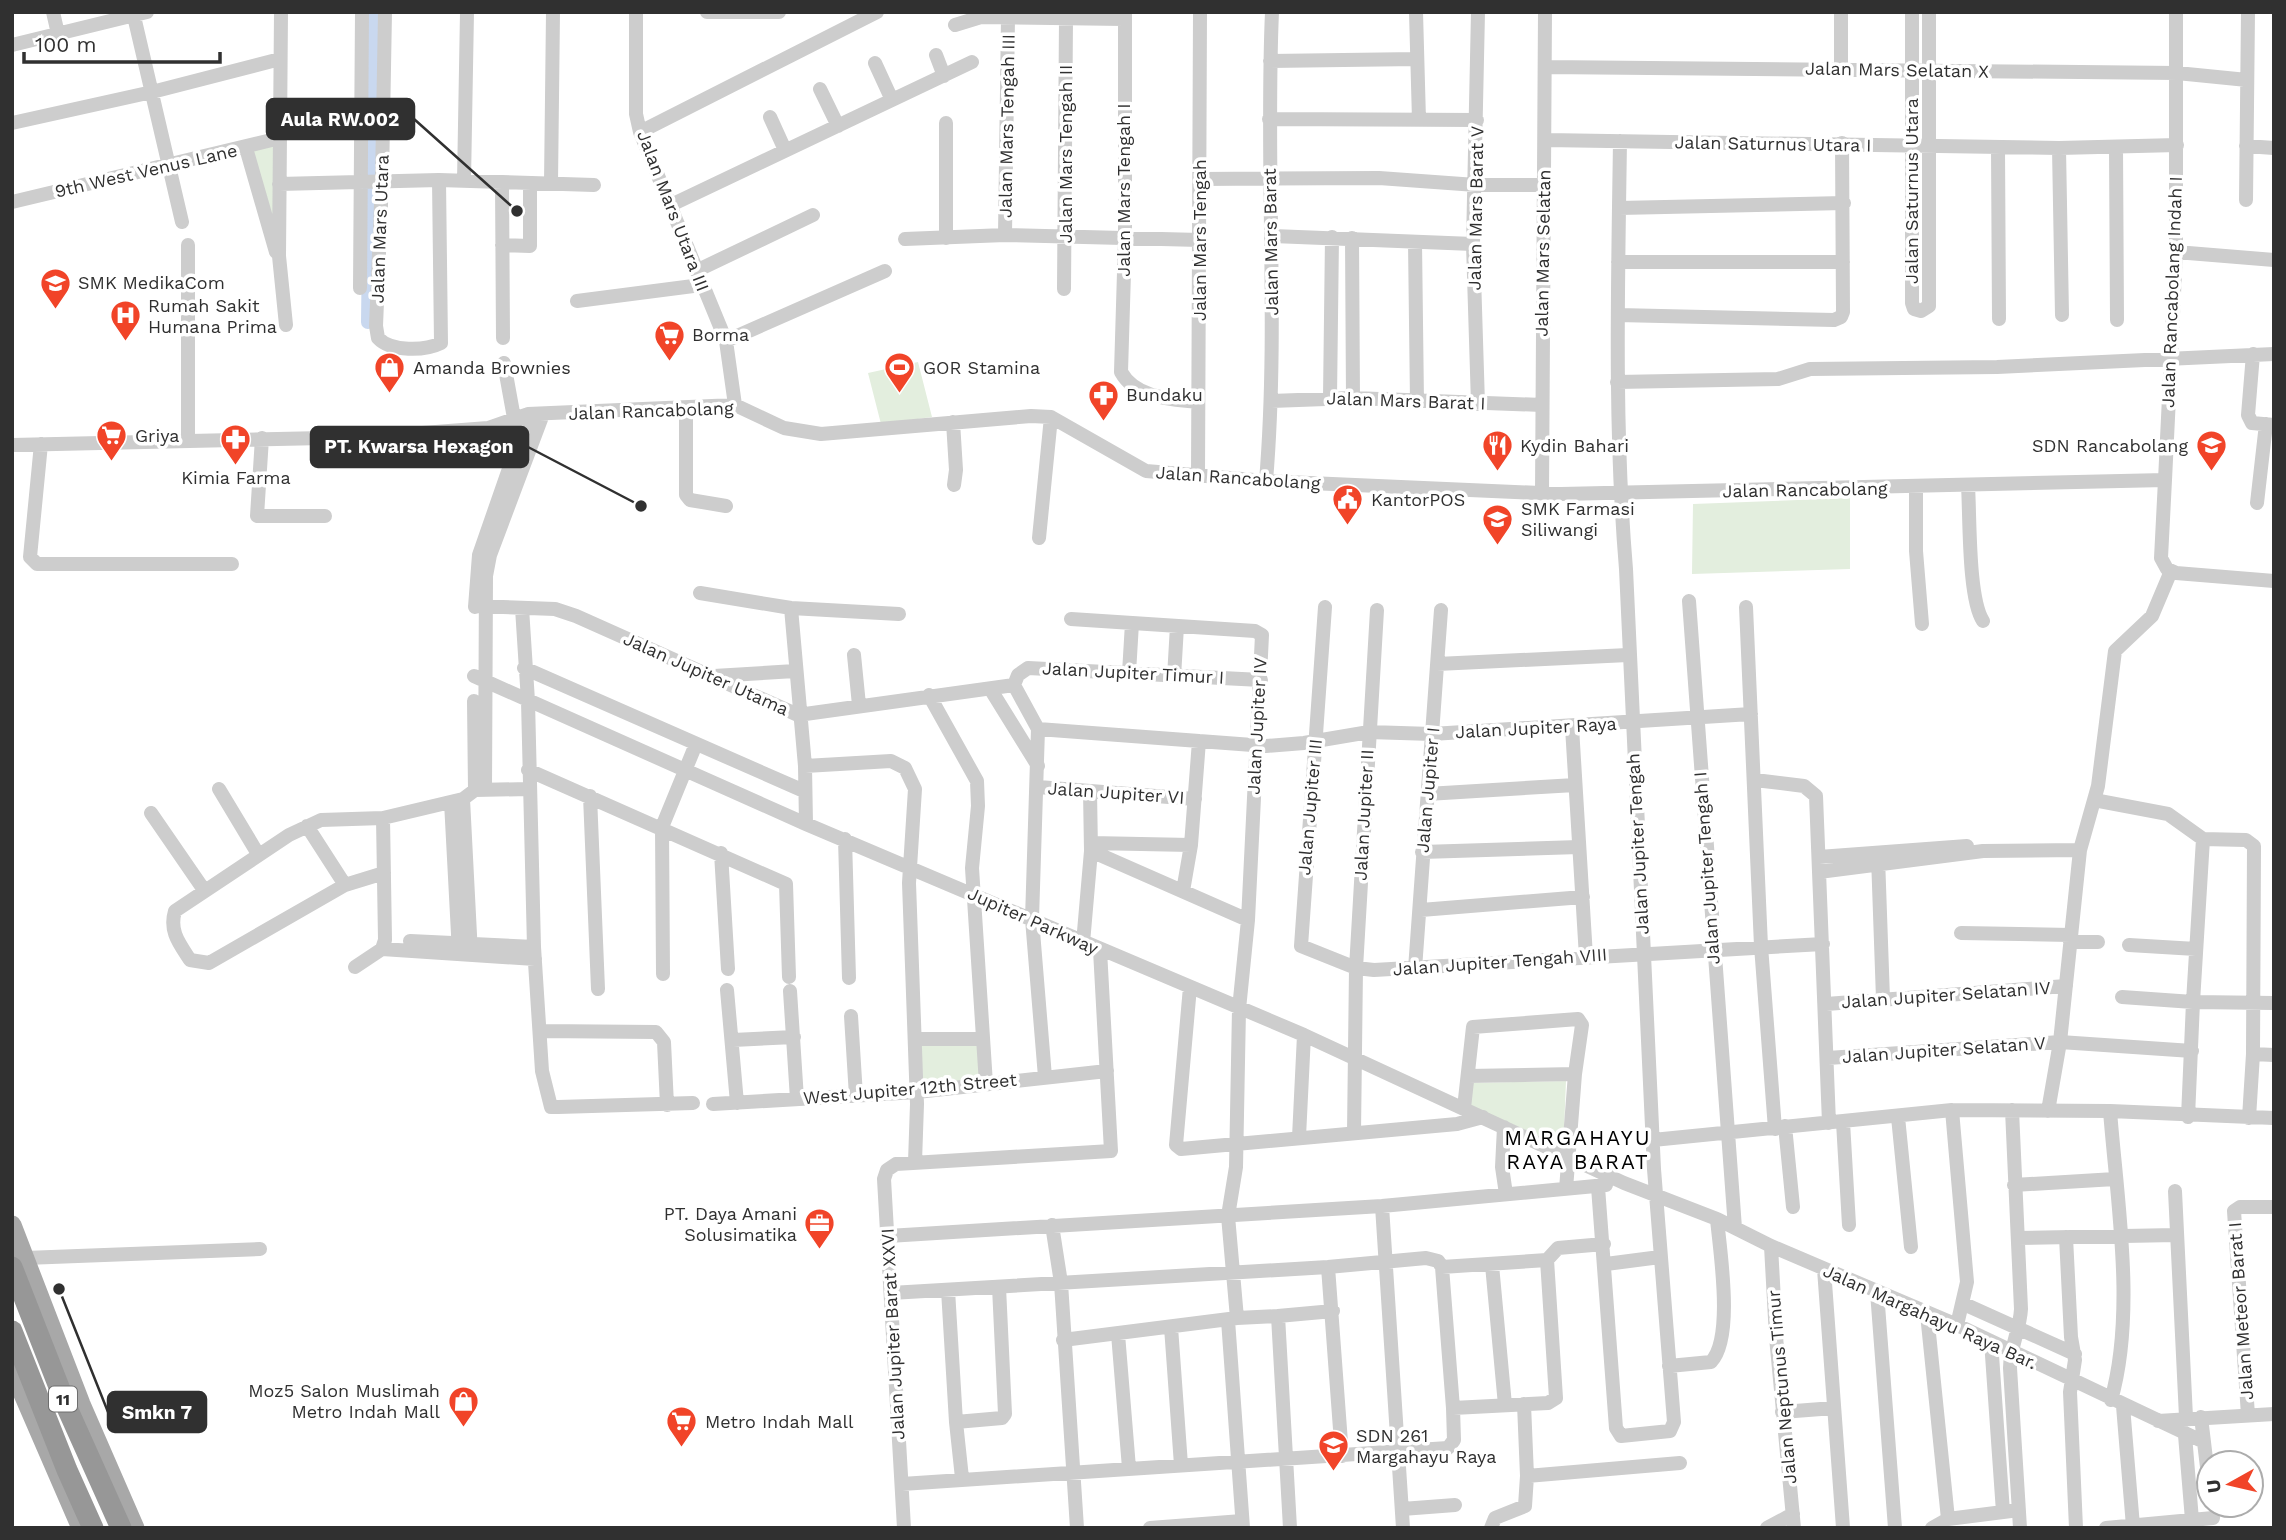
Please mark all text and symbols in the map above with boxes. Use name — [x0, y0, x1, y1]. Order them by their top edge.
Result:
scale bar — [24, 21, 220, 65]
text: 100 m — [35, 32, 97, 57]
street label: Jalan Mars Tengah III — [994, 34, 1019, 218]
street label: Jalan Mars Selatan X — [1805, 57, 1989, 82]
street label: Jalan Mars Tengah II — [1055, 65, 1076, 243]
street label: Jalan Saturnus Utara — [1901, 98, 1922, 284]
callout: Aula RW.002 — [267, 99, 414, 139]
street label: Jalan Mars Tengah I — [1113, 103, 1134, 277]
text: Aula RW.002 — [281, 108, 399, 131]
street label: Jalan Mars Barat V — [1464, 125, 1487, 290]
street label: Jalan Mars Utara III — [633, 127, 714, 294]
street label: Jalan Saturnus Utara I — [1674, 131, 1872, 156]
street label: 9th West Venus Lane — [53, 139, 239, 202]
street label: Jalan Mars Utara — [366, 154, 393, 304]
street label: Jalan Mars Tengah — [1189, 159, 1210, 321]
street label: Jalan Mars Barat — [1259, 168, 1282, 316]
street label: Jalan Mars Selatan — [1531, 169, 1554, 337]
street label: Jalan Rancabolang Indah I — [2157, 176, 2186, 408]
school or university icon: SMK MedikaCom — [38, 266, 72, 310]
place label: SMK MedikaCom — [78, 272, 225, 293]
place label: Rumah Sakit Humana Prima — [148, 295, 277, 337]
hospital icon: Rumah Sakit Humana Prima — [108, 299, 142, 343]
supermarket icon: Borma — [652, 318, 686, 362]
place label: Borma — [692, 324, 749, 345]
shop icon: Amanda Brownies — [373, 351, 407, 395]
sports icon: GOR Stamina — [883, 351, 917, 395]
place label: Amanda Brownies — [413, 357, 571, 378]
place label: GOR Stamina — [923, 357, 1040, 378]
pharmacy icon: Bundaku — [1086, 378, 1120, 422]
place label: Bundaku — [1126, 384, 1203, 405]
street label: Jalan Mars Barat I — [1326, 387, 1486, 414]
street label: Jalan Rancabolang — [568, 397, 734, 424]
supermarket icon: Griya — [95, 419, 129, 463]
pharmacy icon: Kimia Farma — [219, 423, 253, 467]
place label: Griya — [135, 425, 179, 446]
callout: PT. Kwarsa Hexagon — [311, 427, 528, 467]
restaurant icon: Kydin Bahari — [1480, 429, 1514, 473]
school or university icon: SDN Rancabolang — [2194, 429, 2228, 473]
text: PT. Kwarsa Hexagon — [324, 435, 514, 458]
place label: Kydin Bahari — [1520, 435, 1629, 456]
place label: SDN Rancabolang — [2032, 435, 2188, 456]
street label: Jalan Rancabolang — [1155, 461, 1322, 494]
place label: Kimia Farma — [181, 467, 291, 488]
street label: Jalan Rancabolang — [1722, 478, 1888, 501]
public building icon: KantorPOS — [1331, 483, 1365, 527]
place label: KantorPOS — [1371, 489, 1465, 510]
place label: SMK Farmasi Siliwangi — [1521, 498, 1635, 540]
school or university icon: SMK Farmasi Siliwangi — [1481, 502, 1515, 546]
street label: Jalan Jupiter Utama — [620, 628, 792, 719]
street label: Jalan Jupiter IV — [1242, 656, 1271, 795]
street label: Jalan Jupiter Timur I — [1041, 657, 1225, 688]
street label: Jalan Jupiter Raya — [1455, 713, 1617, 742]
street label: Jalan Jupiter I — [1412, 726, 1443, 854]
street label: Jalan Jupiter III — [1293, 738, 1326, 876]
street label: Jalan Jupiter II — [1350, 749, 1377, 881]
street label: Jalan Jupiter Tengah — [1622, 753, 1653, 935]
street label: Jalan Jupiter Tengah I — [1689, 771, 1724, 965]
street label: Jalan Jupiter VI — [1047, 777, 1185, 808]
street label: Jupiter Parkway — [965, 882, 1102, 959]
street label: Jalan Jupiter Tengah VIII — [1392, 944, 1608, 979]
street label: Jalan Jupiter Selatan IV — [1840, 977, 2052, 1012]
street label: Jalan Jupiter Selatan V — [1841, 1032, 2047, 1067]
street label: West Jupiter 12th Street — [802, 1069, 1018, 1108]
district label: MARGAHAYU RAYA BARAT — [1504, 1125, 1652, 1174]
place label: PT. Daya Amani Solusimatika — [664, 1203, 797, 1245]
office icon: PT. Daya Amani Solusimatika — [803, 1207, 837, 1251]
street label: Jalan Meteor Barat I — [2224, 1221, 2257, 1401]
street label: Jalan Jupiter Barat XXVI — [876, 1228, 909, 1440]
street label: Jalan Margahayu Raya Bar. — [1820, 1260, 2040, 1373]
street label: Jalan Neptunus Timur — [1763, 1289, 1800, 1485]
place label: Moz5 Salon Muslimah Metro Indah Mall — [248, 1380, 440, 1422]
shop icon: Moz5 Salon Muslimah Metro Indah Mall — [446, 1384, 480, 1428]
road number: 11 — [49, 1386, 77, 1412]
callout: Smkn 7 — [108, 1392, 206, 1432]
text: Smkn 7 — [122, 1401, 192, 1424]
supermarket icon: Metro Indah Mall — [665, 1405, 699, 1449]
place label: Metro Indah Mall — [705, 1411, 854, 1432]
place label: SDN 261 Margahayu Raya — [1356, 1425, 1496, 1467]
school or university icon: SDN 261 Margahayu Raya — [1316, 1429, 1350, 1473]
north arrow — [2195, 1449, 2265, 1519]
text: U — [2201, 1478, 2226, 1495]

